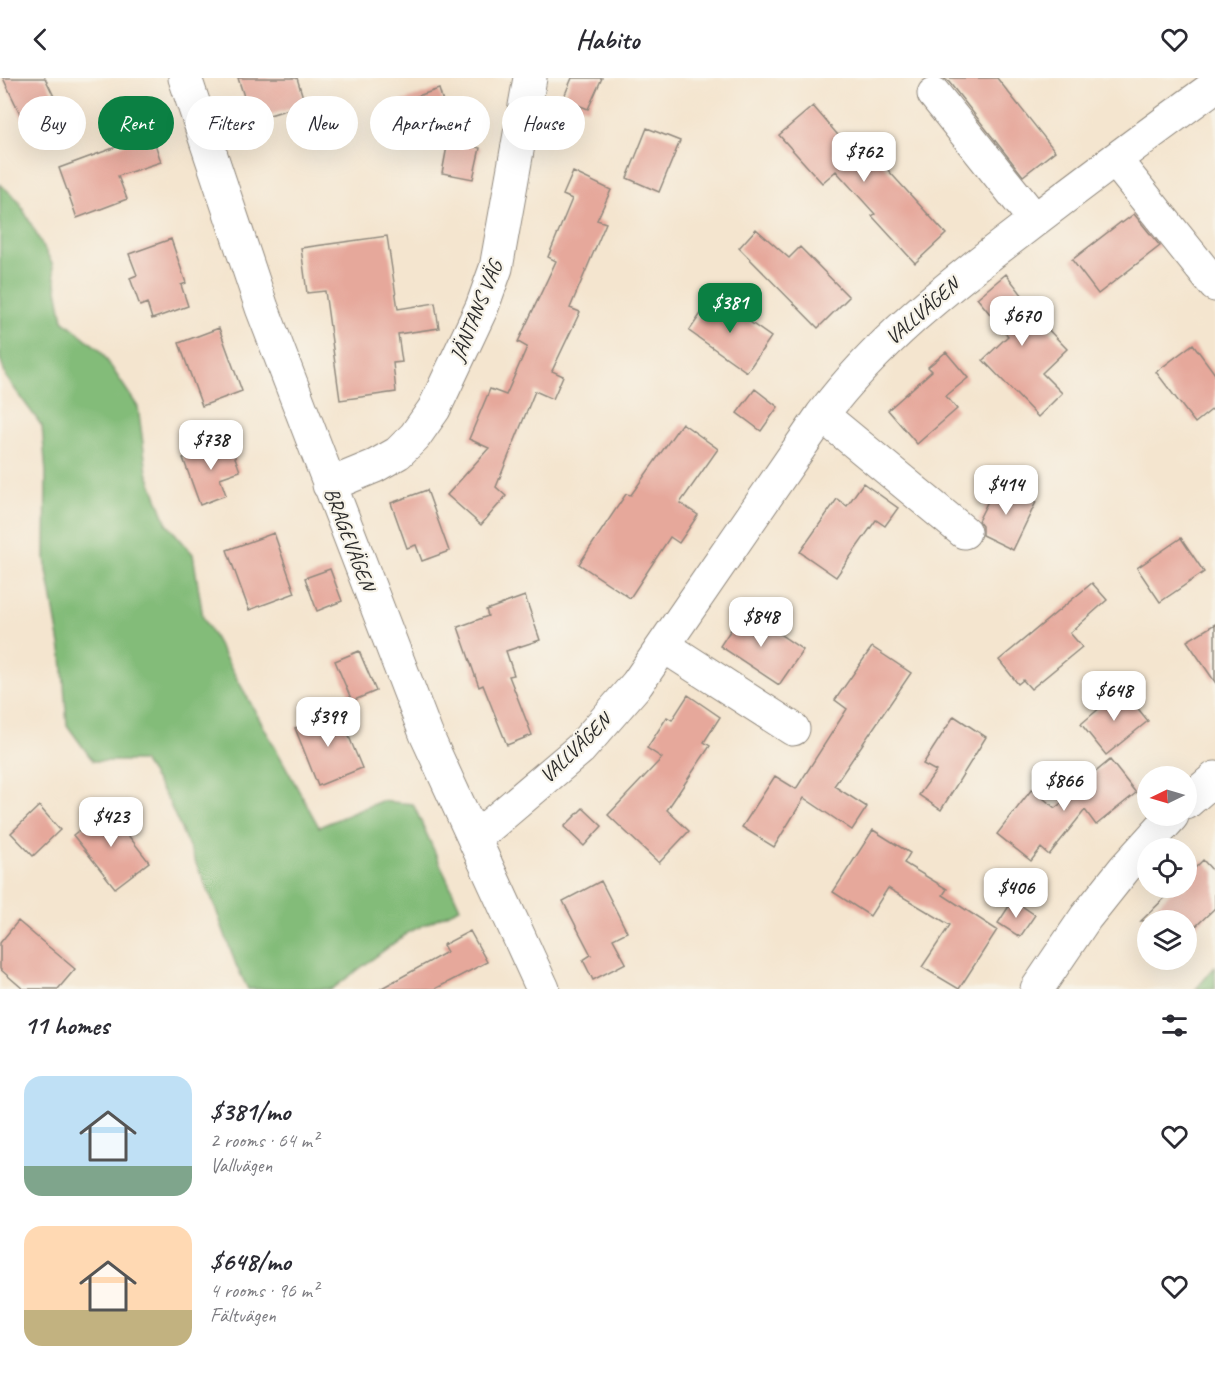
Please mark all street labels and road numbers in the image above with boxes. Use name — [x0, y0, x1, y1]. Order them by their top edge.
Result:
street label: JÄNTANS VÄG — [444, 254, 509, 366]
street label: VALLVÄGEN — [880, 270, 966, 350]
street label: BRAGEVÄGEN — [319, 484, 383, 597]
street label: VALLVÄGEN — [534, 706, 618, 788]

